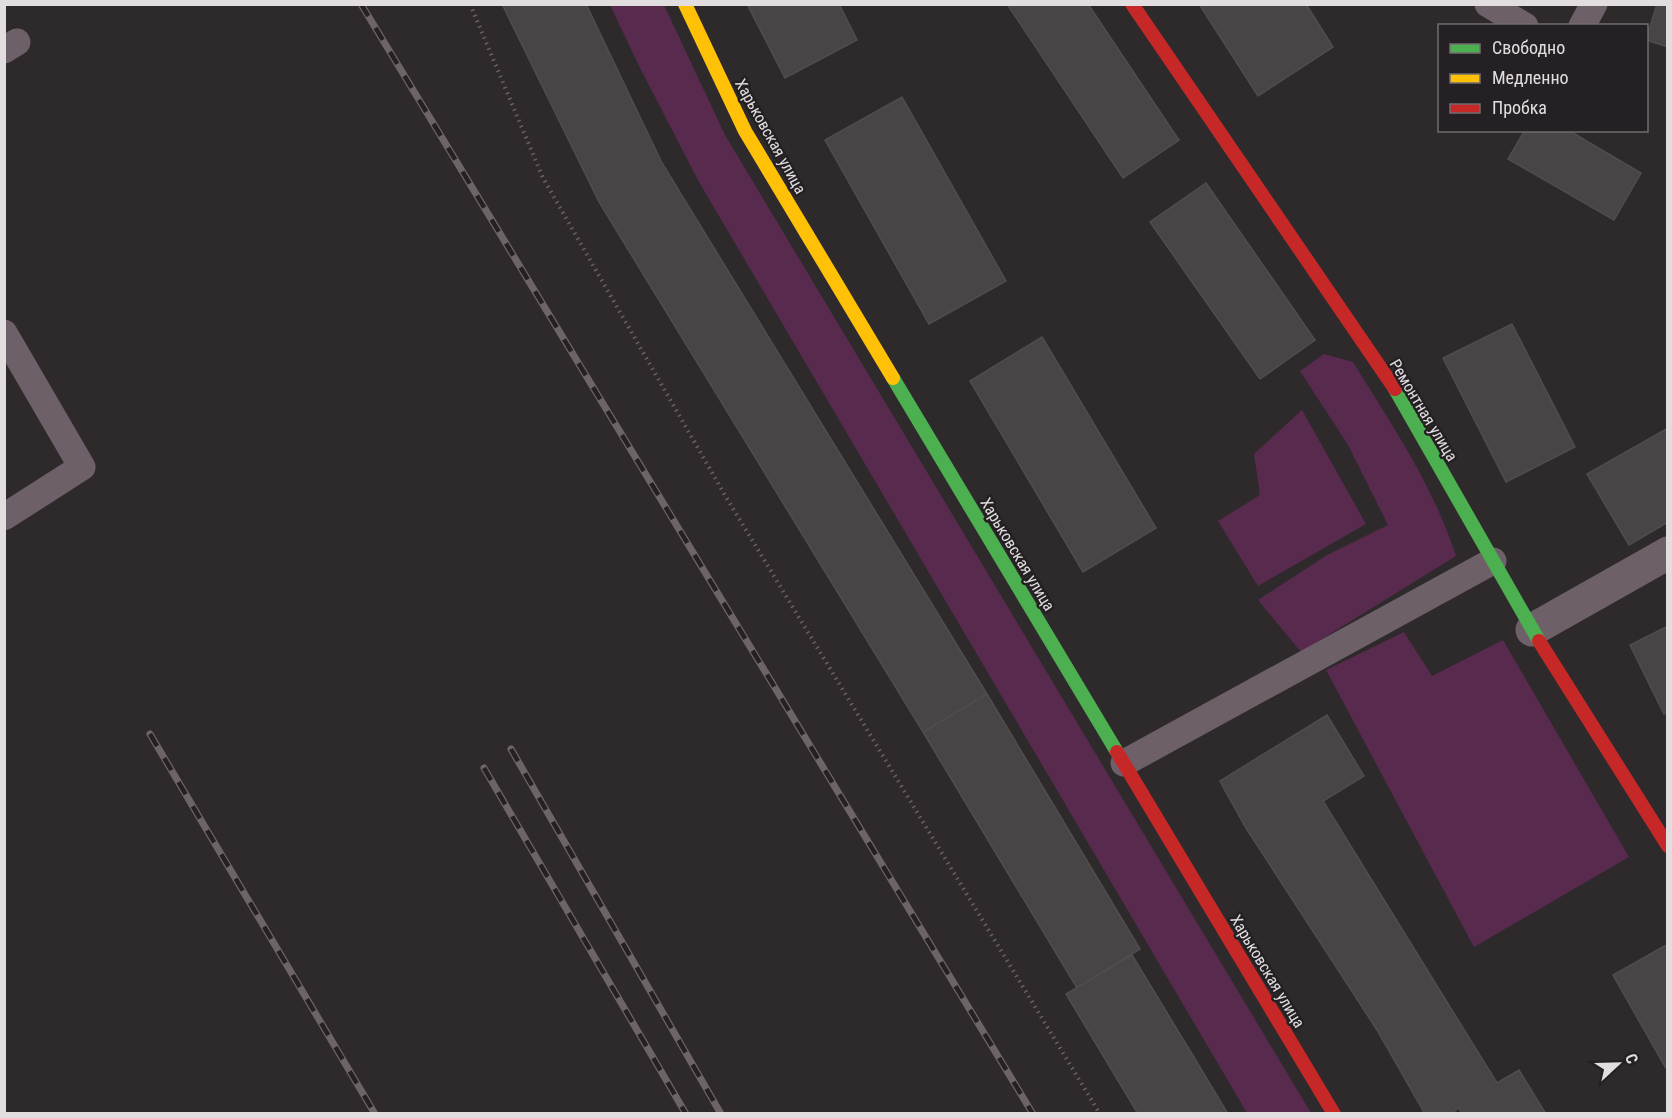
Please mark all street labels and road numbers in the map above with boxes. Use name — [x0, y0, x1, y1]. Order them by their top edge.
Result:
street label: Харьковская улица — [731, 75, 810, 197]
street label: Ремонтная улица — [1386, 356, 1461, 465]
street label: Харьковская улица — [976, 494, 1059, 614]
street label: Харьковская улица — [1226, 911, 1309, 1031]

